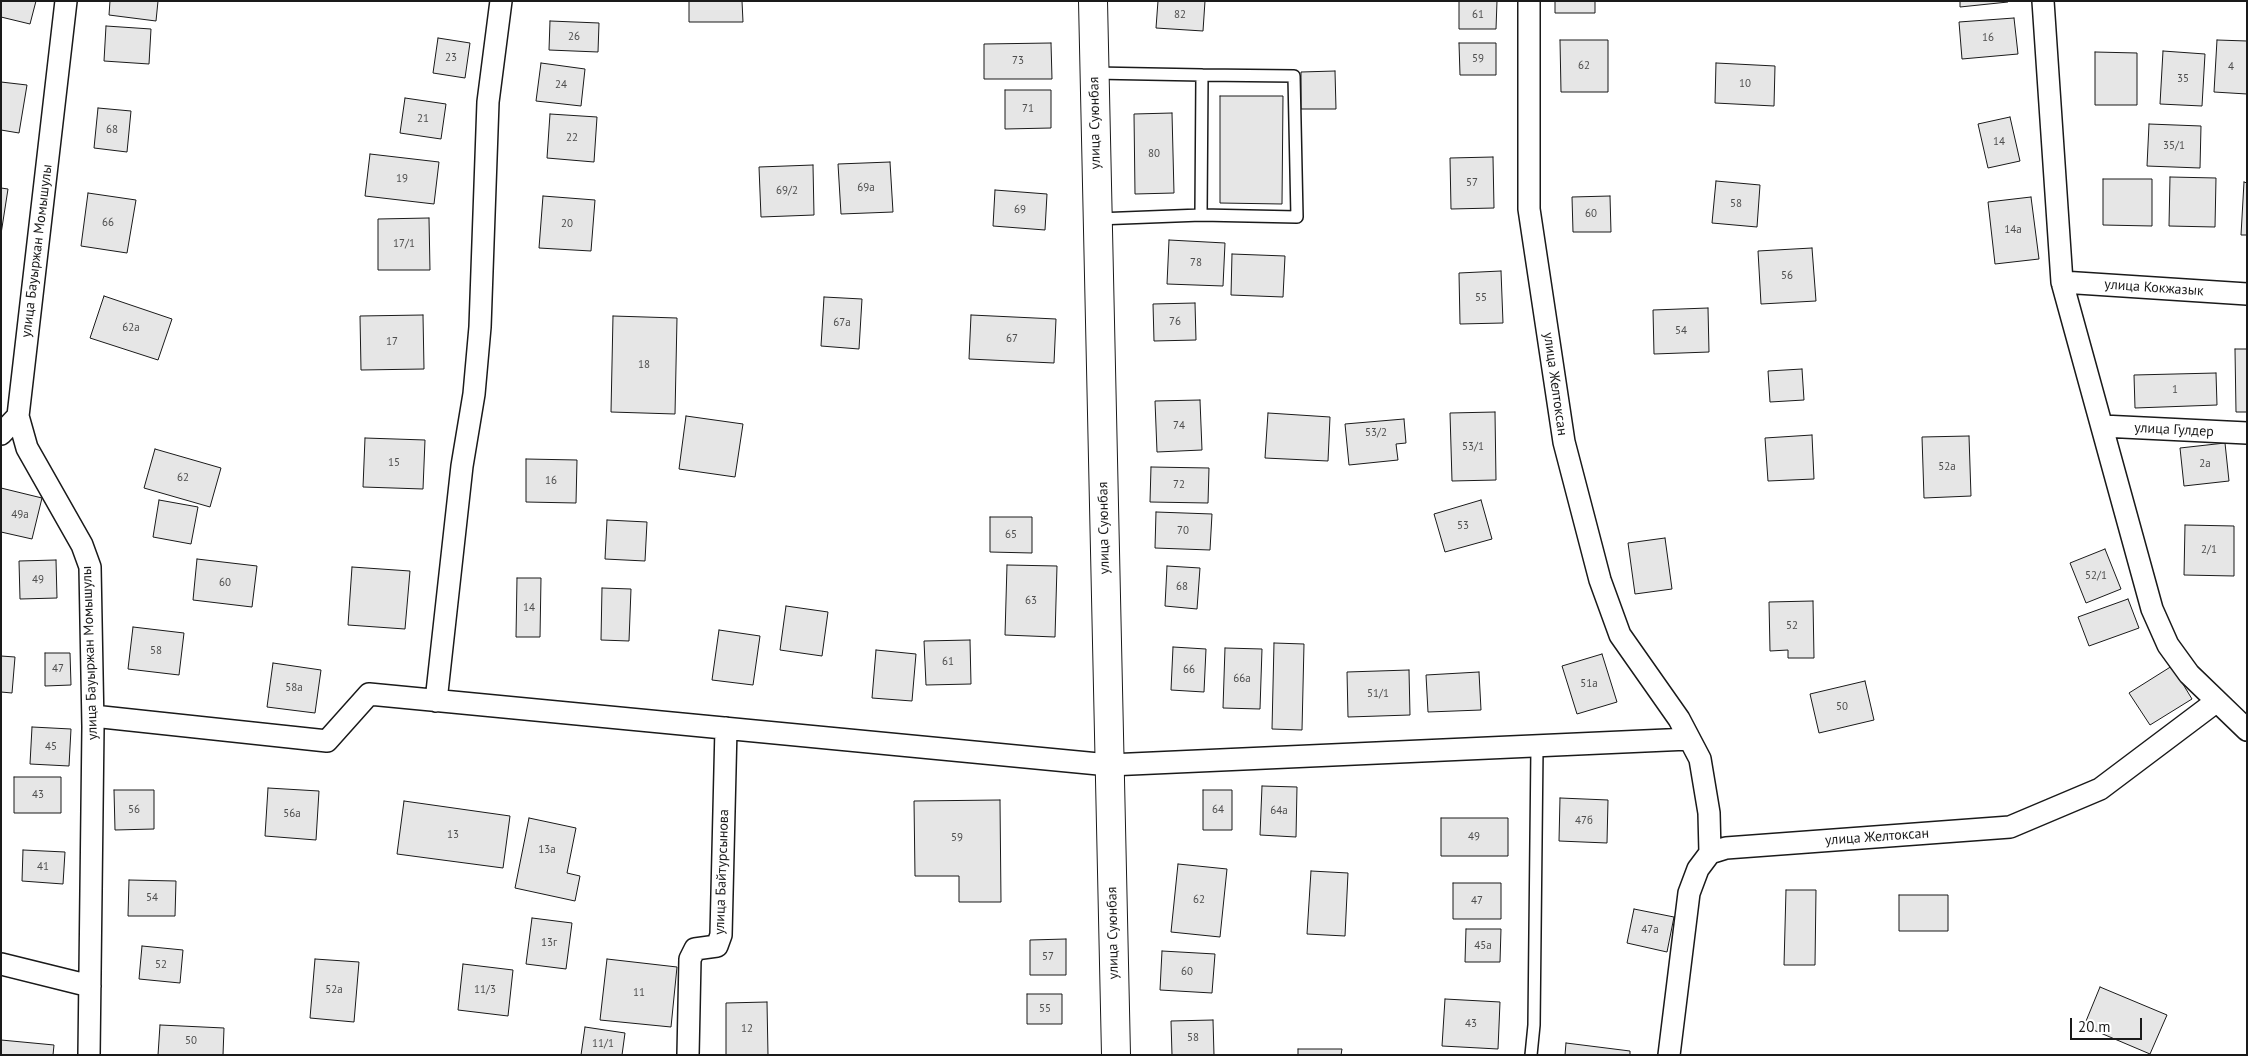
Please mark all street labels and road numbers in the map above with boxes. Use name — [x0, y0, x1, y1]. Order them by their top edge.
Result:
street label: улица Суюнбая — [1086, 77, 1104, 169]
street label: улица Бауыржан Момышулы — [18, 163, 56, 339]
street label: улица Кокжазык — [2104, 276, 2204, 300]
street label: улица Желтоксан — [1539, 331, 1571, 437]
street label: улица Гулдер — [2134, 420, 2214, 440]
street label: улица Суюнбая — [1095, 482, 1113, 574]
street label: улица Бауыржан Момышулы — [79, 566, 101, 740]
street label: улица Байтурсынова — [711, 809, 733, 935]
street label: улица Желтоксан — [1824, 825, 1930, 849]
street label: улица Суюнбая — [1104, 887, 1122, 979]

